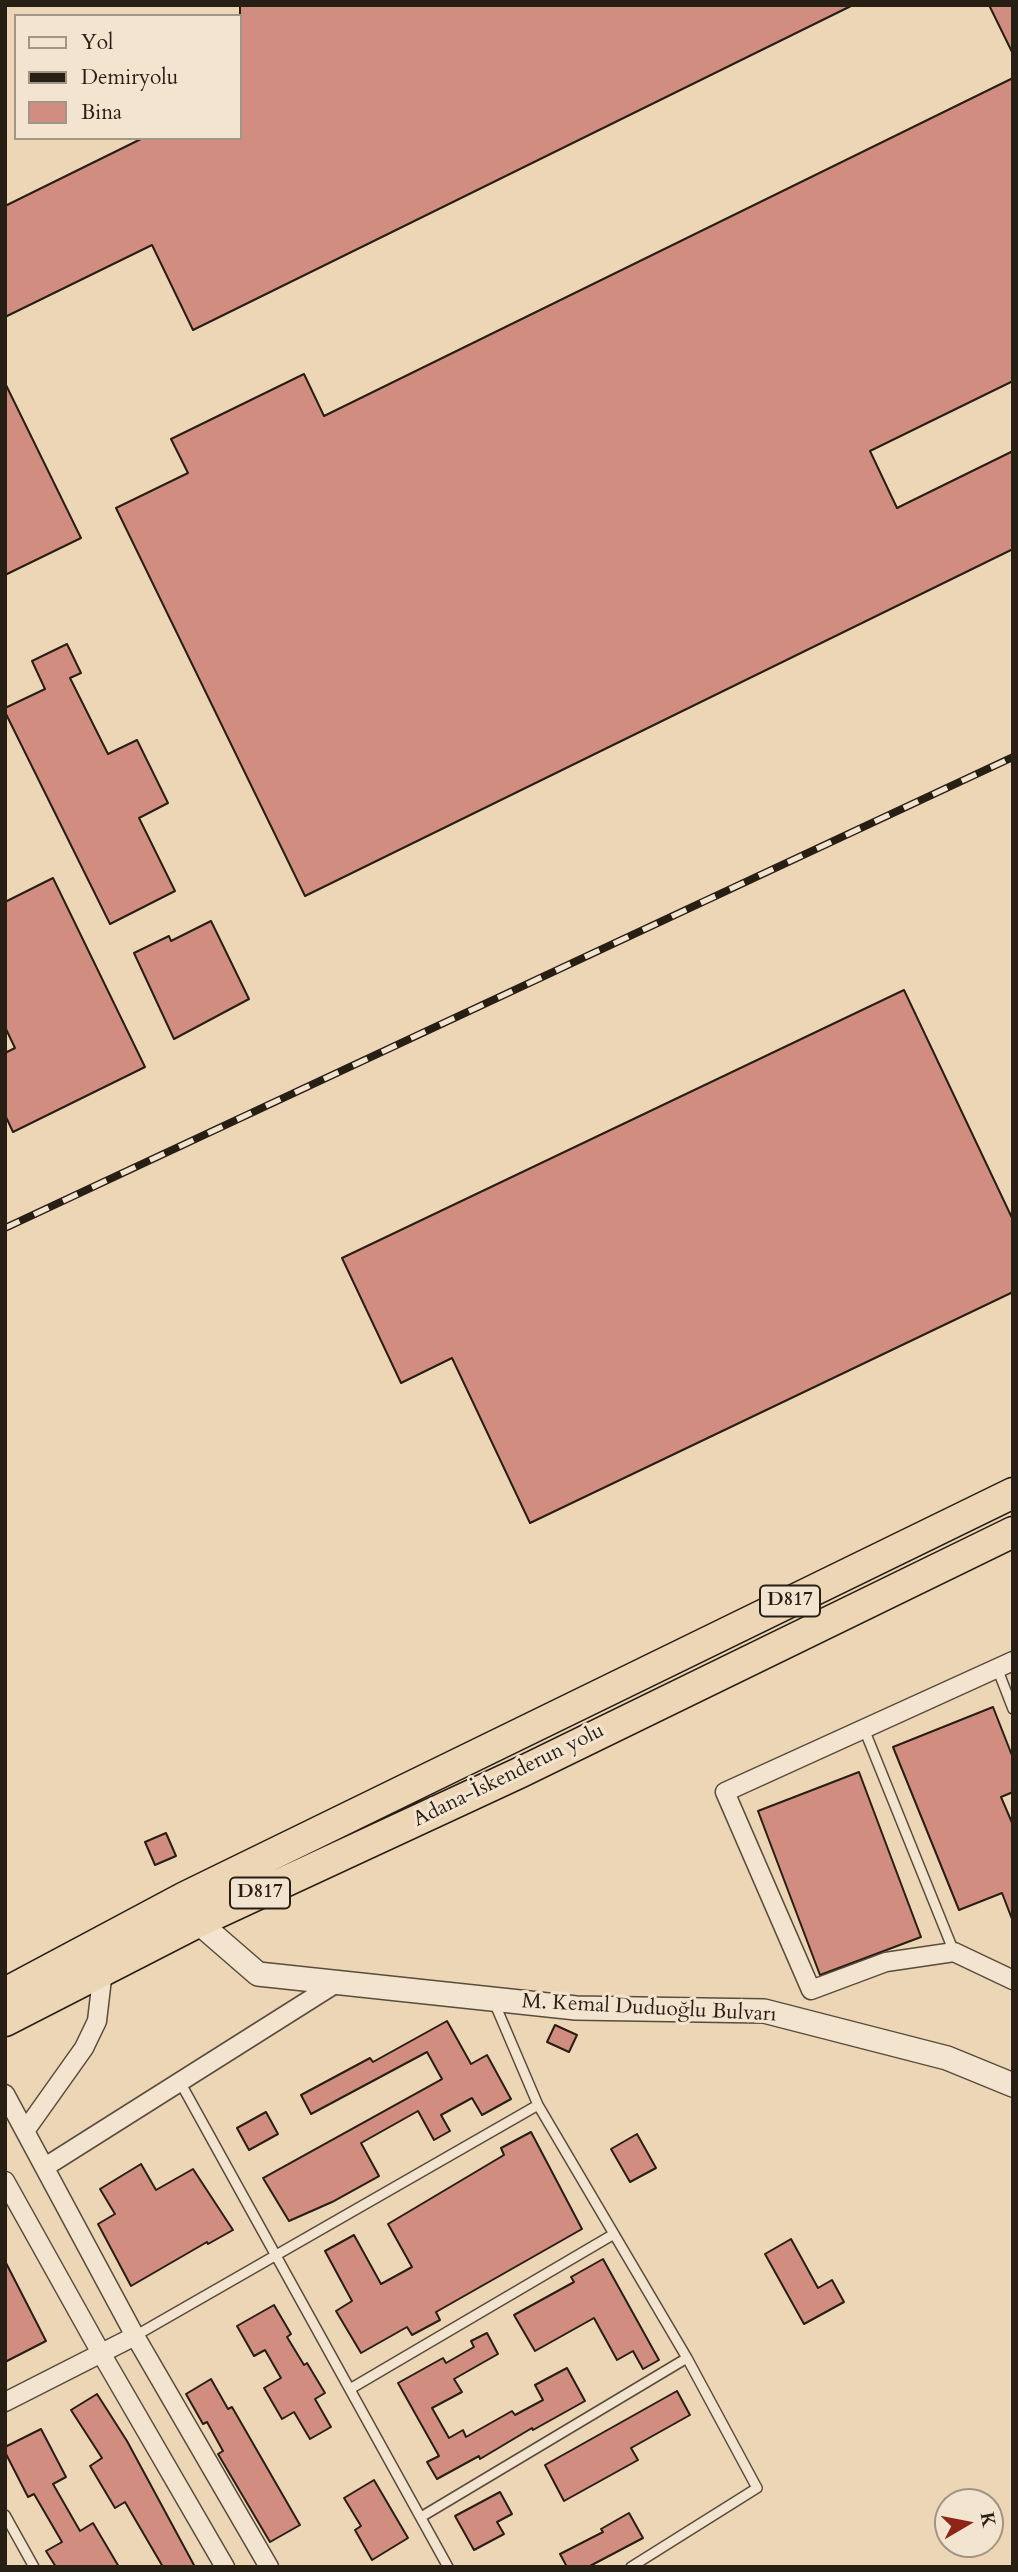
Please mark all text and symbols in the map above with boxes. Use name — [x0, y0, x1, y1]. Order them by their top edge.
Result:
legend — [14, 14, 242, 140]
text: Yol — [81, 28, 113, 57]
text: Demiryolu — [81, 63, 178, 92]
text: Bina — [81, 98, 122, 127]
road number: D817 — [760, 1586, 820, 1616]
street label: Adana-İskenderun yolu — [409, 1719, 609, 1833]
road number: D817 — [230, 1878, 290, 1909]
street label: M. Kemal Duduoğlu Bulvarı — [521, 1990, 777, 2028]
north arrow — [934, 2488, 1004, 2558]
text: K — [974, 2510, 1002, 2530]

